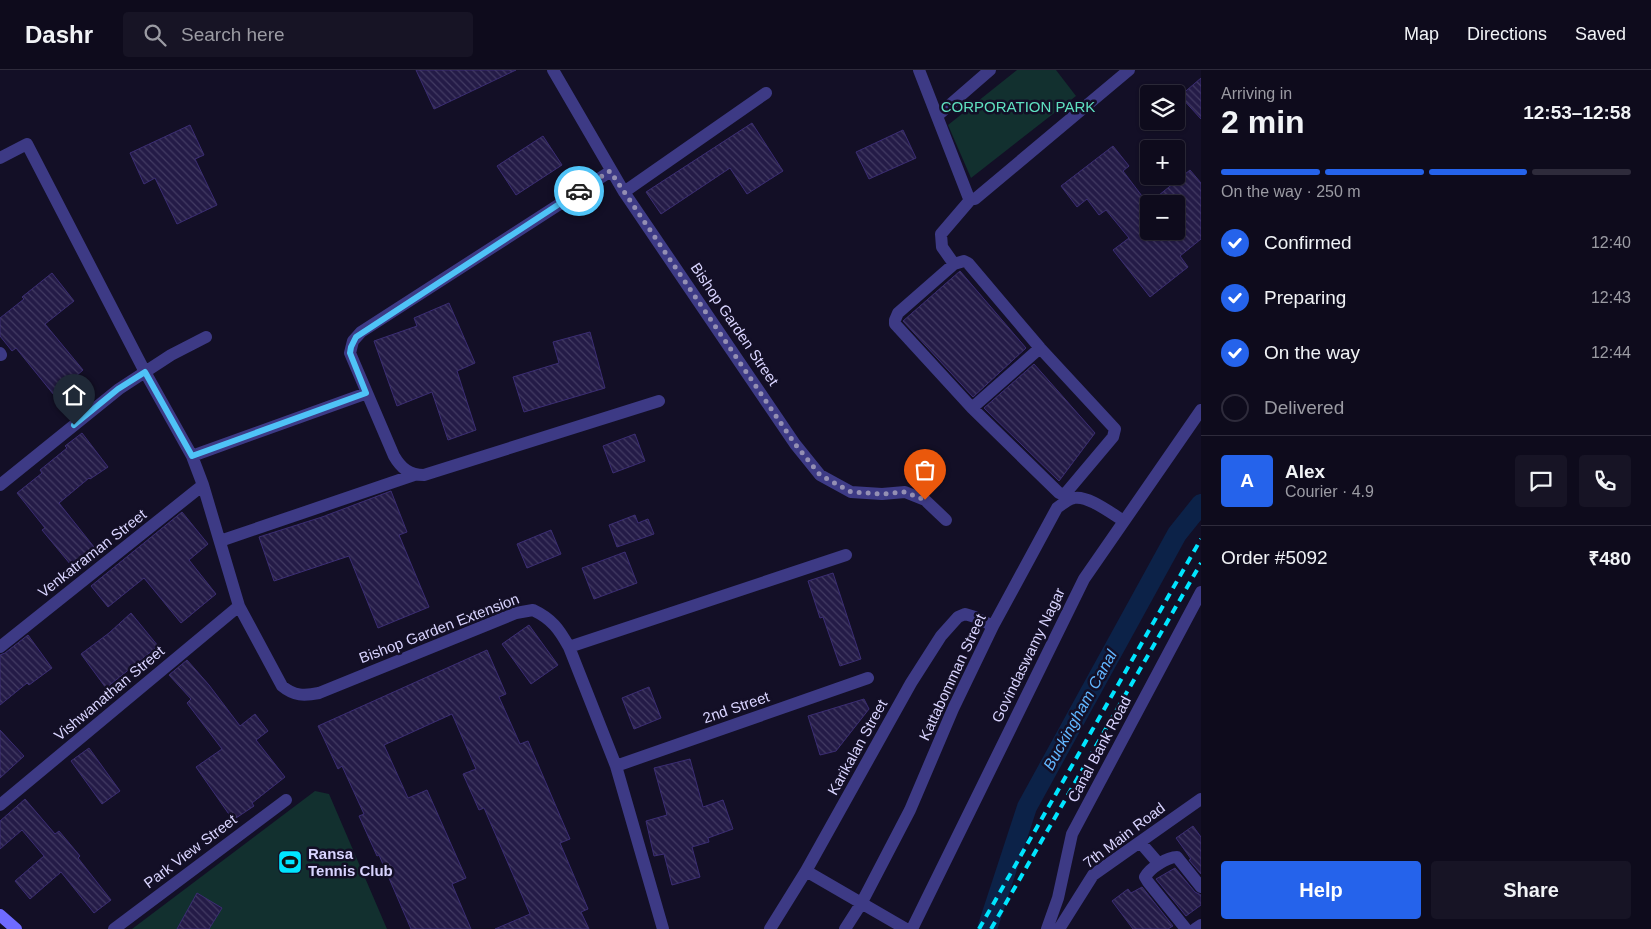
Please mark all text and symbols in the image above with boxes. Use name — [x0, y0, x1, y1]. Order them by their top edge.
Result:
search box — [123, 12, 473, 57]
text: Dashr — [25, 21, 93, 48]
icon: search — [141, 21, 169, 49]
text: Search here — [181, 24, 285, 45]
text: Map — [1404, 24, 1439, 44]
text: Directions — [1467, 24, 1547, 44]
text: Saved — [1575, 24, 1626, 44]
map controls — [1140, 85, 1185, 240]
button: layers — [1140, 85, 1185, 130]
text: Arriving in — [1221, 85, 1292, 102]
park label: CORPORATION PARK — [941, 98, 1095, 115]
text: 12:53–12:58 — [1523, 102, 1631, 123]
text: 2 min — [1221, 104, 1305, 140]
button: + — [1140, 140, 1185, 185]
courier — [554, 166, 604, 216]
icon: car — [565, 177, 593, 205]
text: On the way · 250 m — [1221, 183, 1361, 200]
button: − — [1140, 195, 1185, 240]
icon: check — [1221, 229, 1249, 257]
text: Confirmed — [1264, 232, 1352, 253]
text: 12:40 — [1591, 234, 1631, 251]
street label: Bishop Garden Street — [688, 259, 783, 389]
icon: check — [1221, 284, 1249, 312]
text: Preparing — [1264, 287, 1346, 308]
text: 12:43 — [1591, 289, 1631, 306]
icon: check — [1221, 339, 1249, 367]
text: On the way — [1264, 342, 1360, 363]
text: 12:44 — [1591, 344, 1631, 361]
pin — [53, 374, 95, 425]
icon: home — [60, 381, 88, 409]
text: Delivered — [1264, 397, 1344, 418]
pin — [904, 449, 946, 500]
button: chat — [1515, 455, 1567, 507]
button: phone — [1579, 455, 1631, 507]
icon: bag — [911, 456, 939, 484]
text: Alex — [1285, 461, 1325, 482]
text: A — [1240, 470, 1254, 491]
text: Courier · 4.9 — [1285, 483, 1374, 500]
street label: Venkatraman Street — [35, 505, 150, 601]
text: Order #5092 — [1221, 547, 1328, 568]
text: ₹480 — [1588, 548, 1631, 569]
street label: Govindaswamy Nagar — [988, 585, 1068, 725]
street label: Bishop Garden Extension — [357, 590, 521, 666]
street label: Kattabomman Street — [915, 610, 989, 743]
street label: Vishwanathan Street — [51, 642, 168, 744]
water label: Buckingham Canal — [1040, 647, 1120, 773]
street label: 2nd Street — [701, 687, 772, 726]
street label: Canal Bank Road — [1064, 693, 1134, 805]
street label: Karikalan Street — [824, 695, 891, 798]
street label: 7th Main Road — [1080, 799, 1168, 871]
street label: Park View Street — [140, 810, 240, 891]
place label: Ransa Tennis Club — [308, 845, 393, 879]
sports icon: Ransa Tennis Club — [277, 849, 303, 875]
button: Help — [1221, 861, 1421, 919]
button: Share — [1431, 861, 1631, 919]

